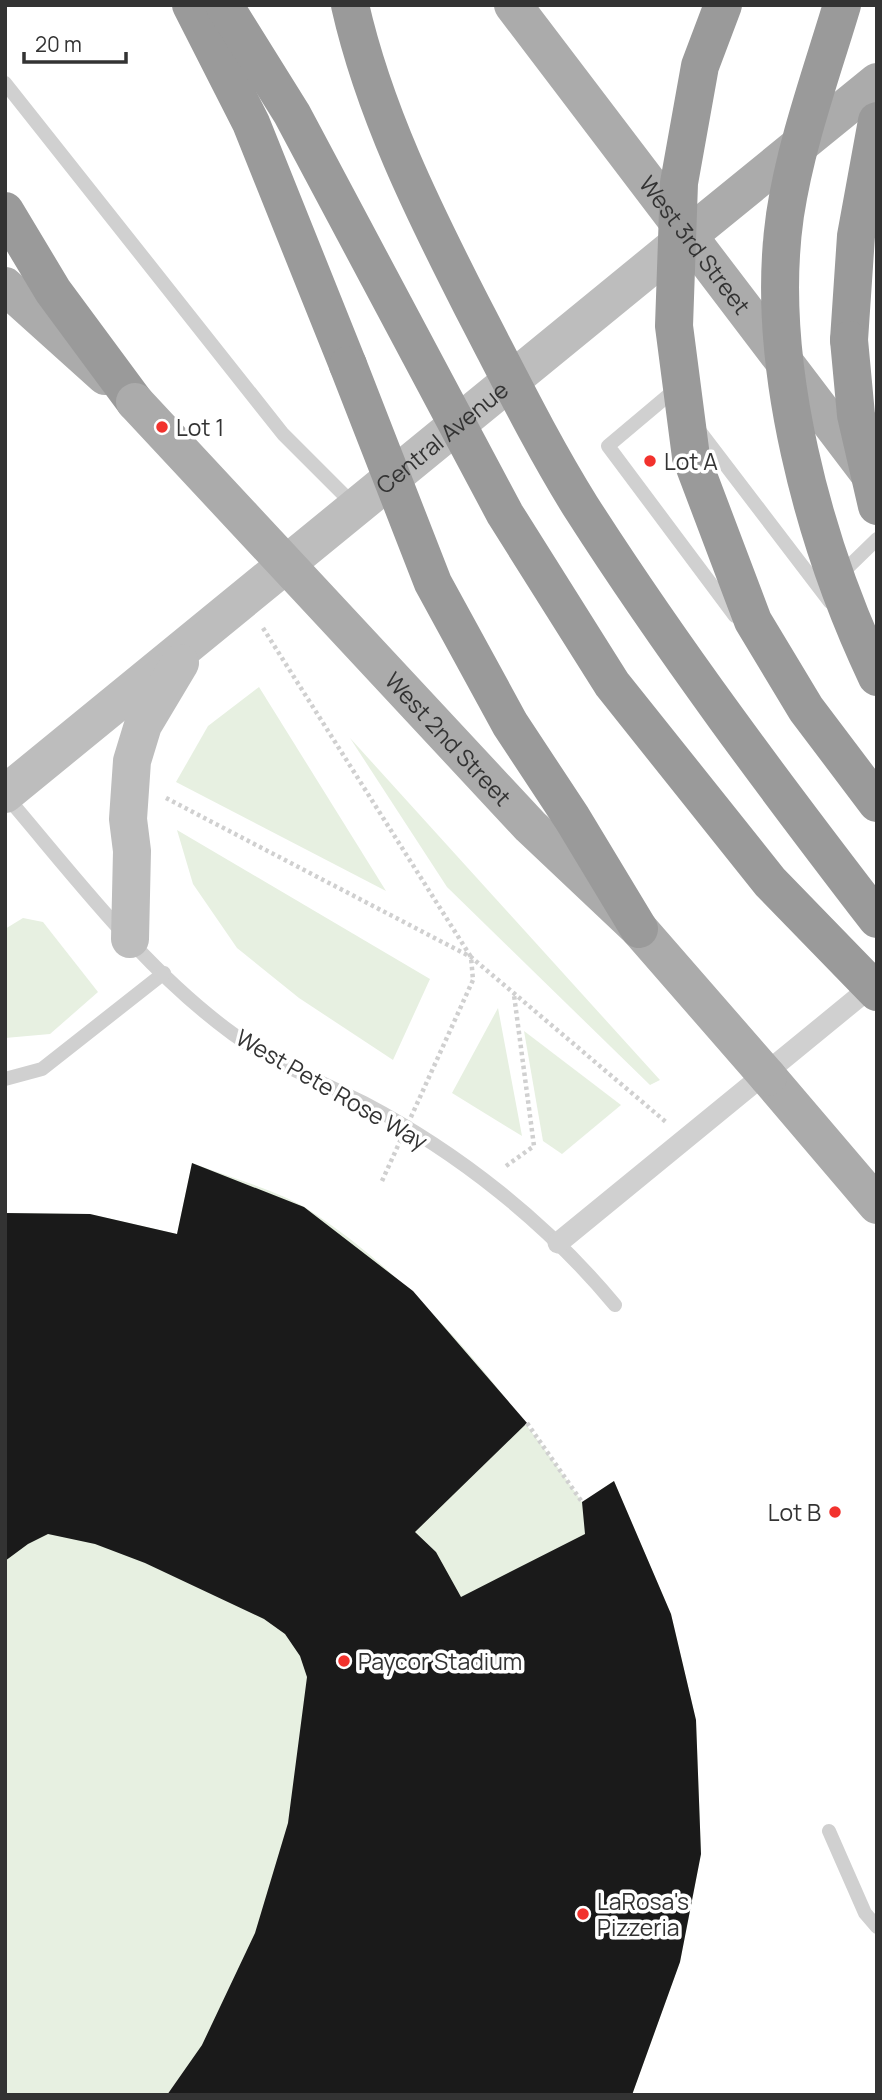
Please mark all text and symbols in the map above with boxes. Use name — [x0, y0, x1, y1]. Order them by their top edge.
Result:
scale bar — [24, 21, 126, 65]
text: 20 m — [35, 30, 82, 58]
street label: West 3rd Street — [632, 169, 758, 320]
street label: Central Avenue — [369, 373, 515, 501]
place label: Lot 1 — [176, 411, 224, 443]
marker: Lot 1 — [154, 419, 170, 435]
place label: Lot A — [664, 445, 718, 477]
marker: Lot A — [642, 453, 658, 469]
street label: West 2nd Street — [378, 665, 519, 812]
street label: West Pete Rose Way — [230, 1021, 434, 1157]
place label: Lot B — [768, 1496, 821, 1528]
marker: Lot B — [827, 1504, 843, 1520]
place label: Paycor Stadium — [358, 1645, 522, 1677]
marker: Paycor Stadium — [336, 1653, 352, 1669]
place label: LaRosa's Pizzeria — [597, 1885, 689, 1943]
marker: LaRosa's Pizzeria — [575, 1906, 591, 1922]

